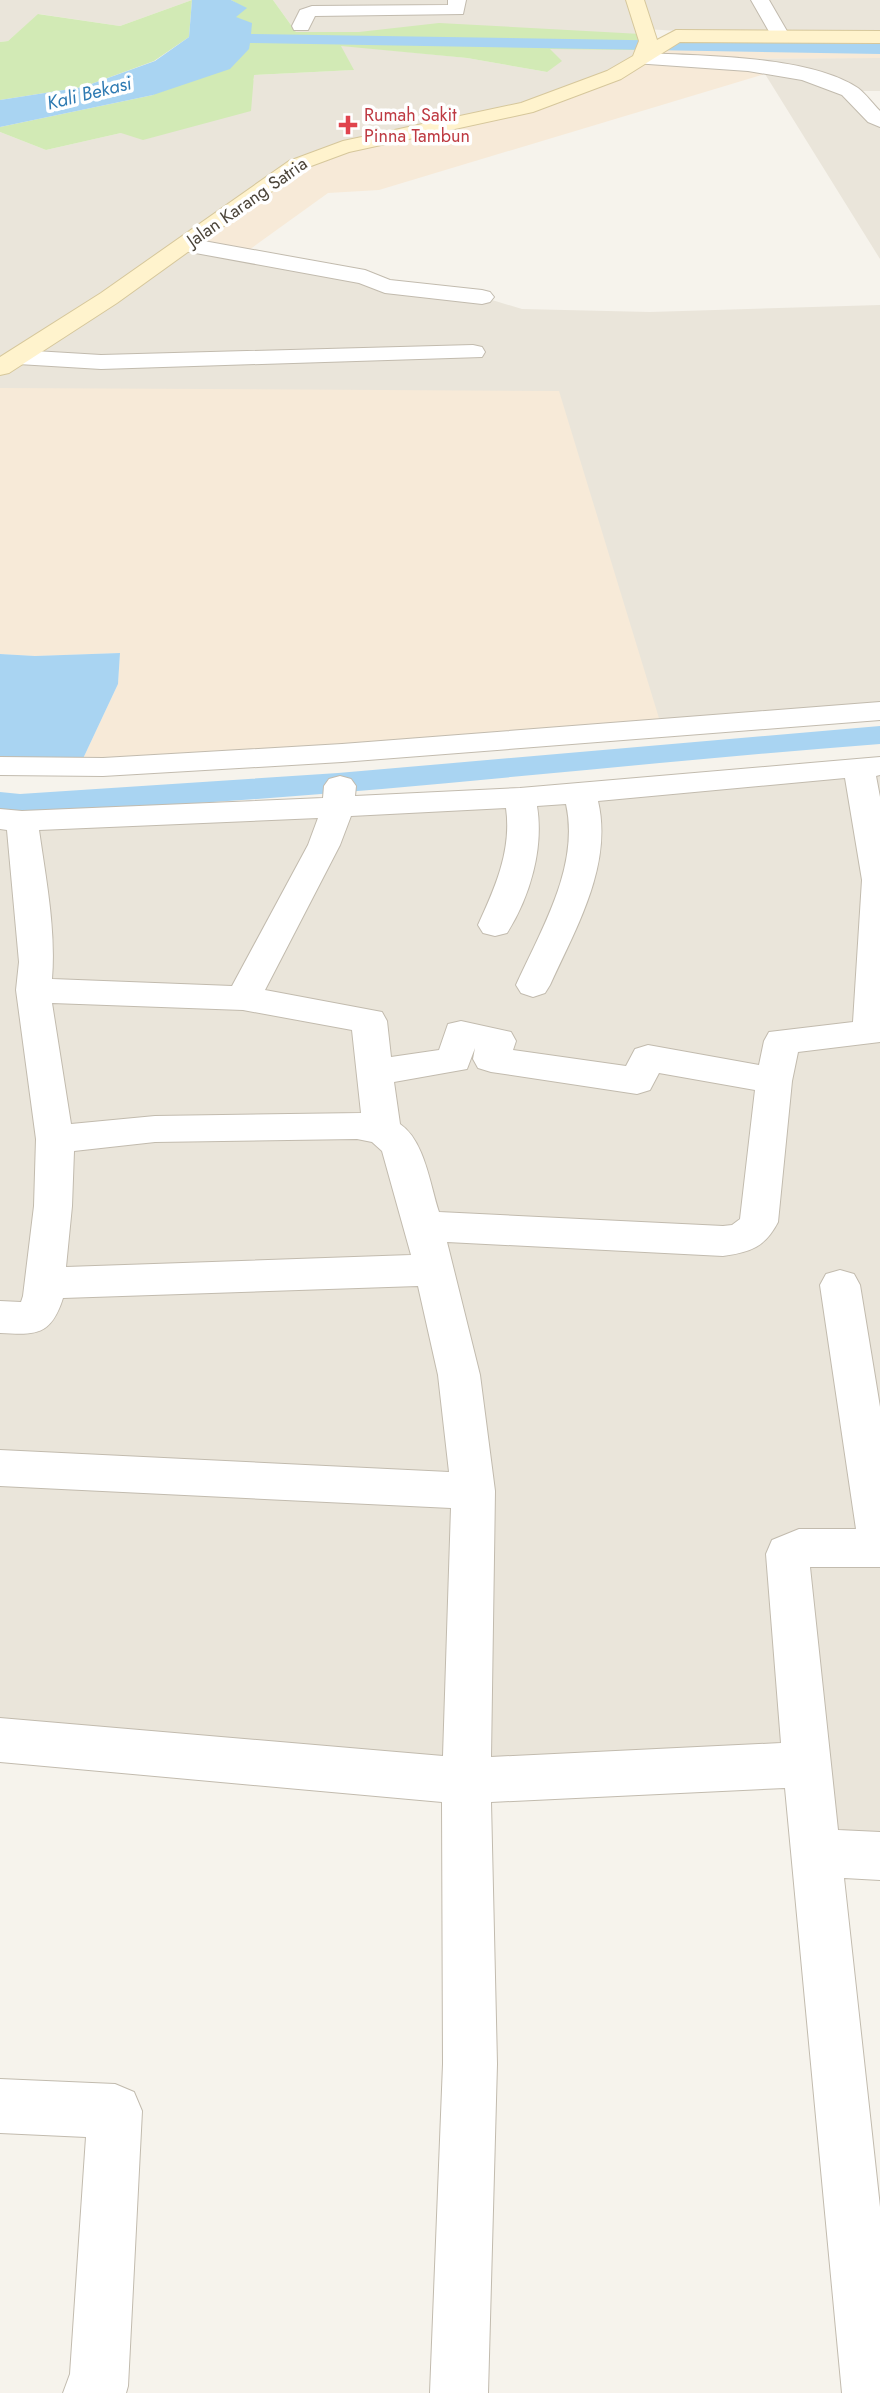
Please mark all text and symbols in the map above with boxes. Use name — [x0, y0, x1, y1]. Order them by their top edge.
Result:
water label: Kali Bekasi — [44, 69, 135, 117]
place label: Rumah Sakit Pinna Tambun — [364, 102, 470, 149]
marker: Rumah Sakit Pinna Tambun — [338, 115, 358, 135]
street label: Jalan Karang Satria — [180, 151, 313, 254]

